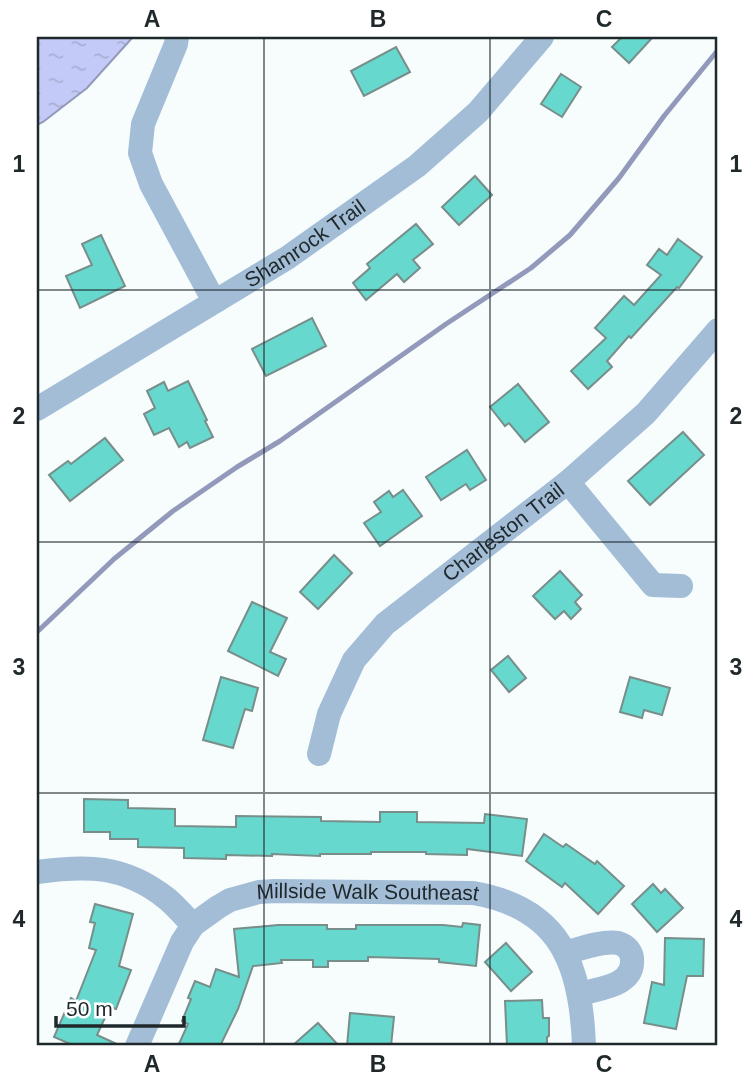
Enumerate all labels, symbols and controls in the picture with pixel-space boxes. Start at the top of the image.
text: A [144,6,160,32]
text: B [370,6,386,32]
text: C [596,6,612,32]
text: 1 [13,151,26,177]
text: 1 [730,151,743,177]
street label: Shamrock Trail [240,194,369,292]
text: 2 [13,403,25,429]
text: 2 [730,403,742,429]
street label: Charleston Trail [438,478,568,586]
text: 3 [13,654,25,680]
text: 3 [730,654,742,680]
street label: Millside Walk Southeast [256,879,481,905]
text: 4 [13,906,26,932]
text: 4 [730,906,743,932]
scale bar [56,985,184,1029]
text: 50 m [66,997,113,1020]
text: A [144,1051,160,1077]
text: B [370,1051,386,1077]
text: C [596,1051,612,1077]

